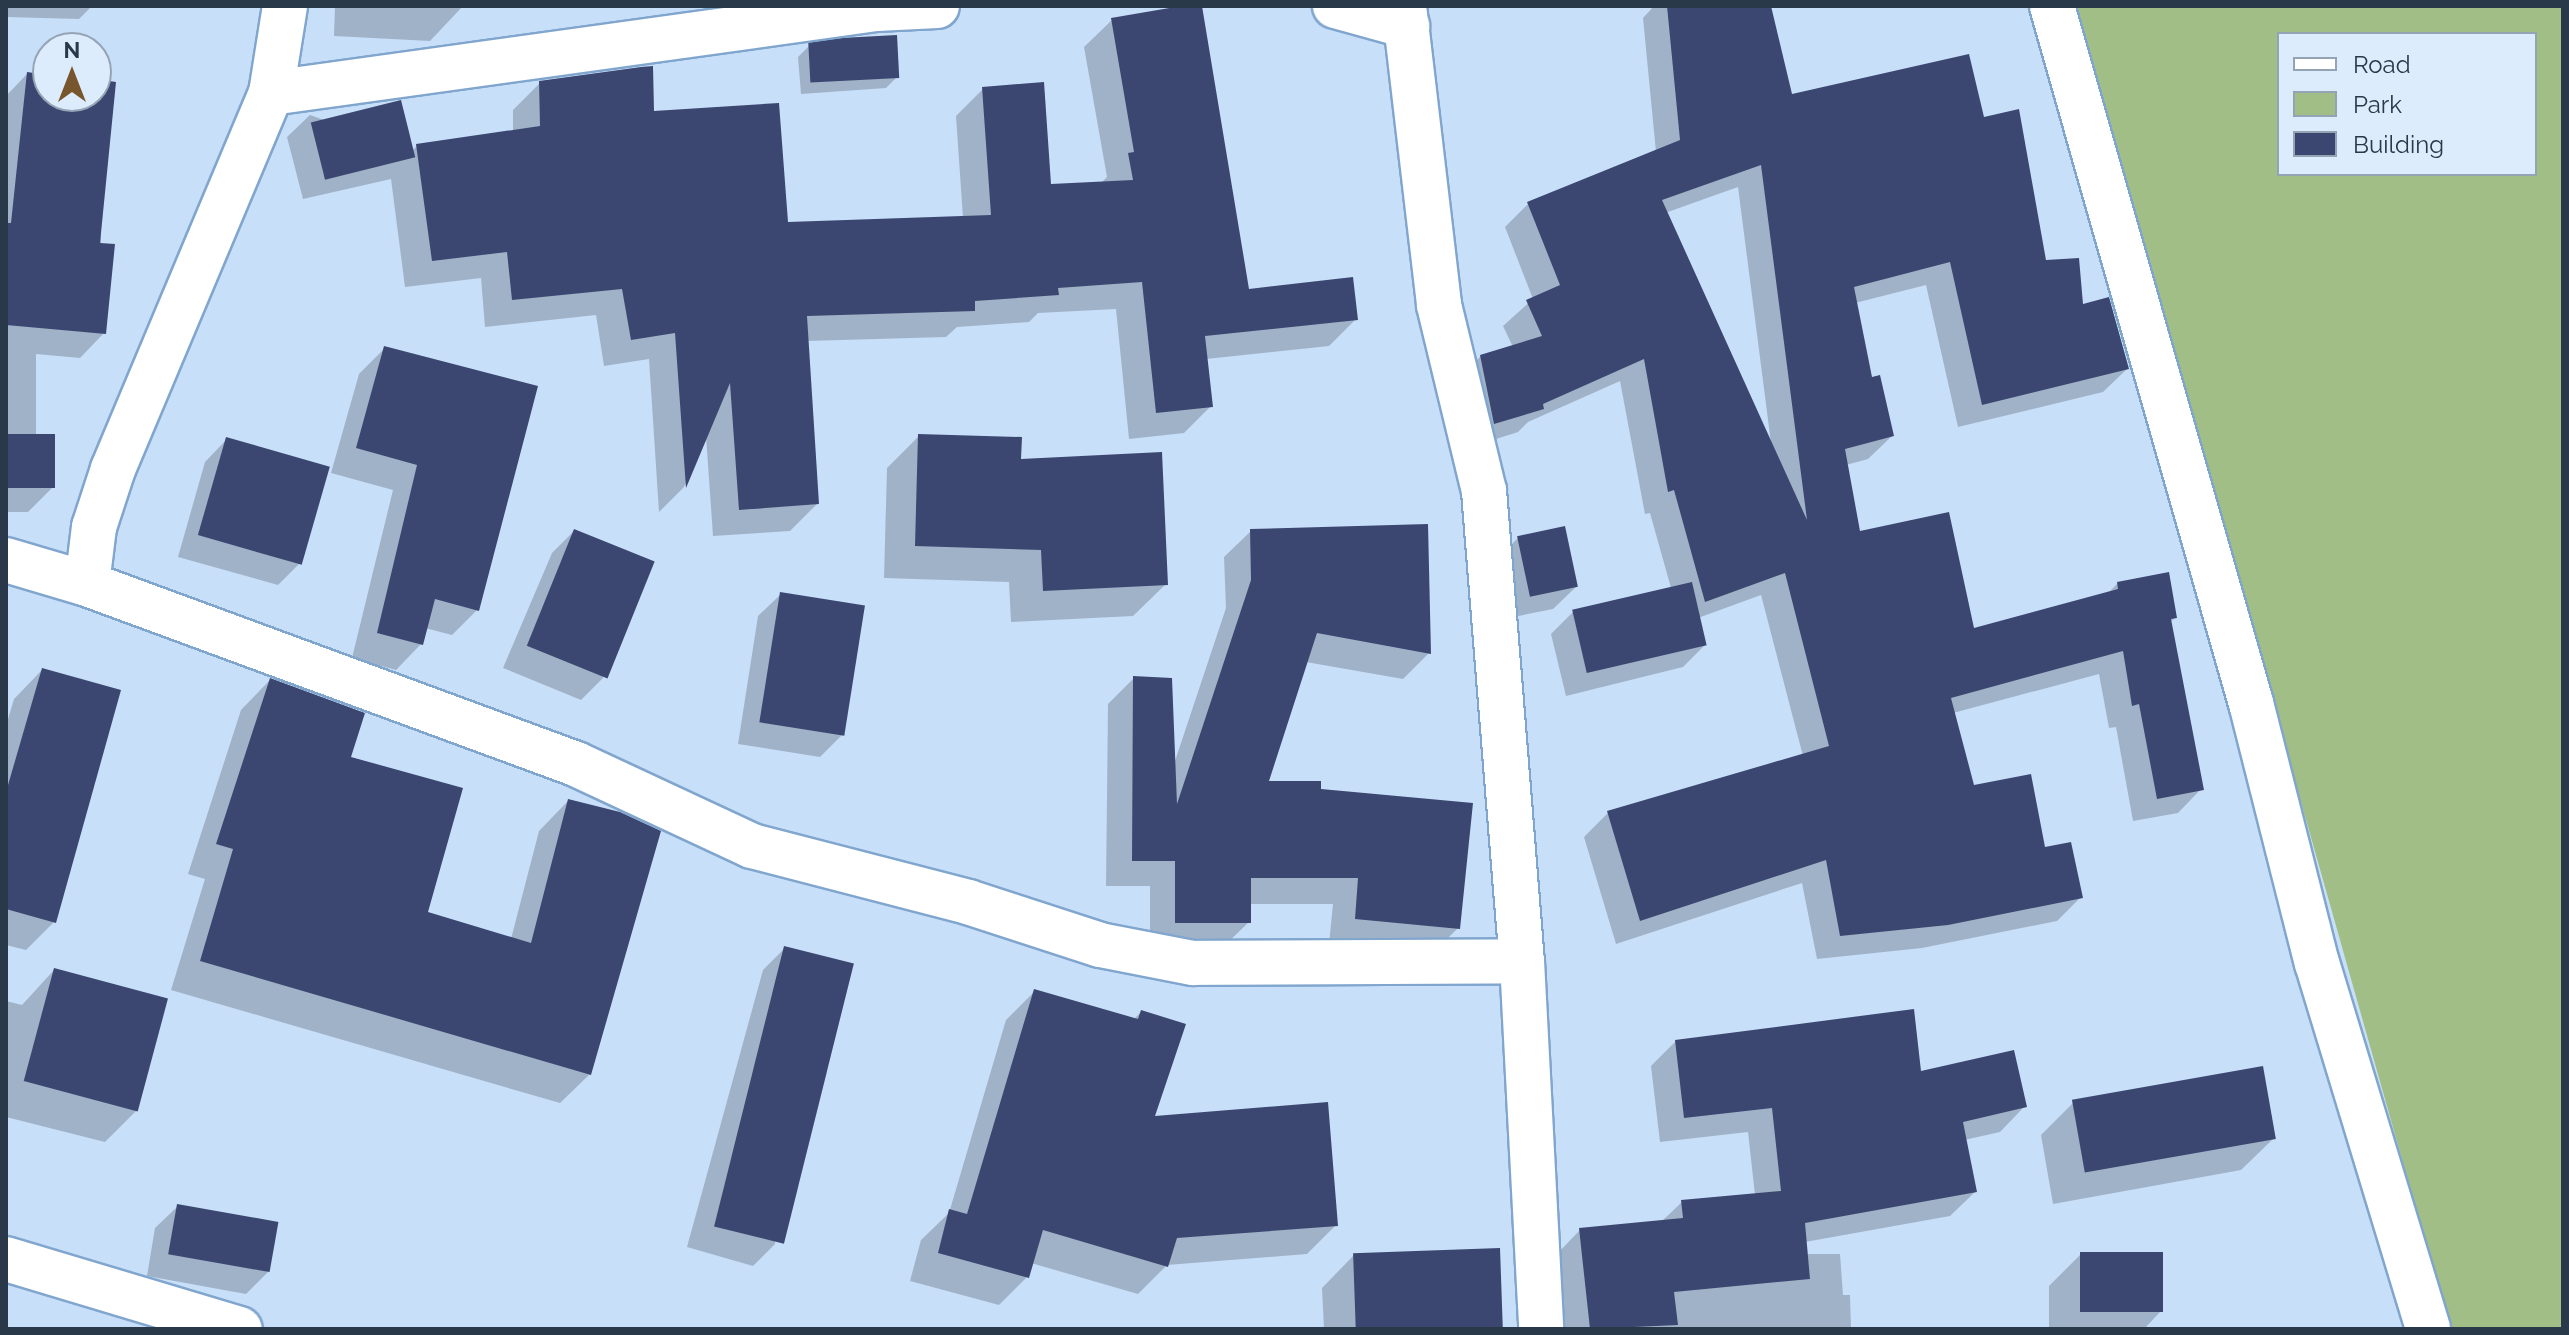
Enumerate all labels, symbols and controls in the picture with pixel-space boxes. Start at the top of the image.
north arrow [32,32,112,112]
legend [2277,32,2537,176]
text: N [64,37,80,63]
text: Road [2353,50,2411,79]
text: Park [2353,90,2402,119]
text: Building [2353,130,2444,159]

